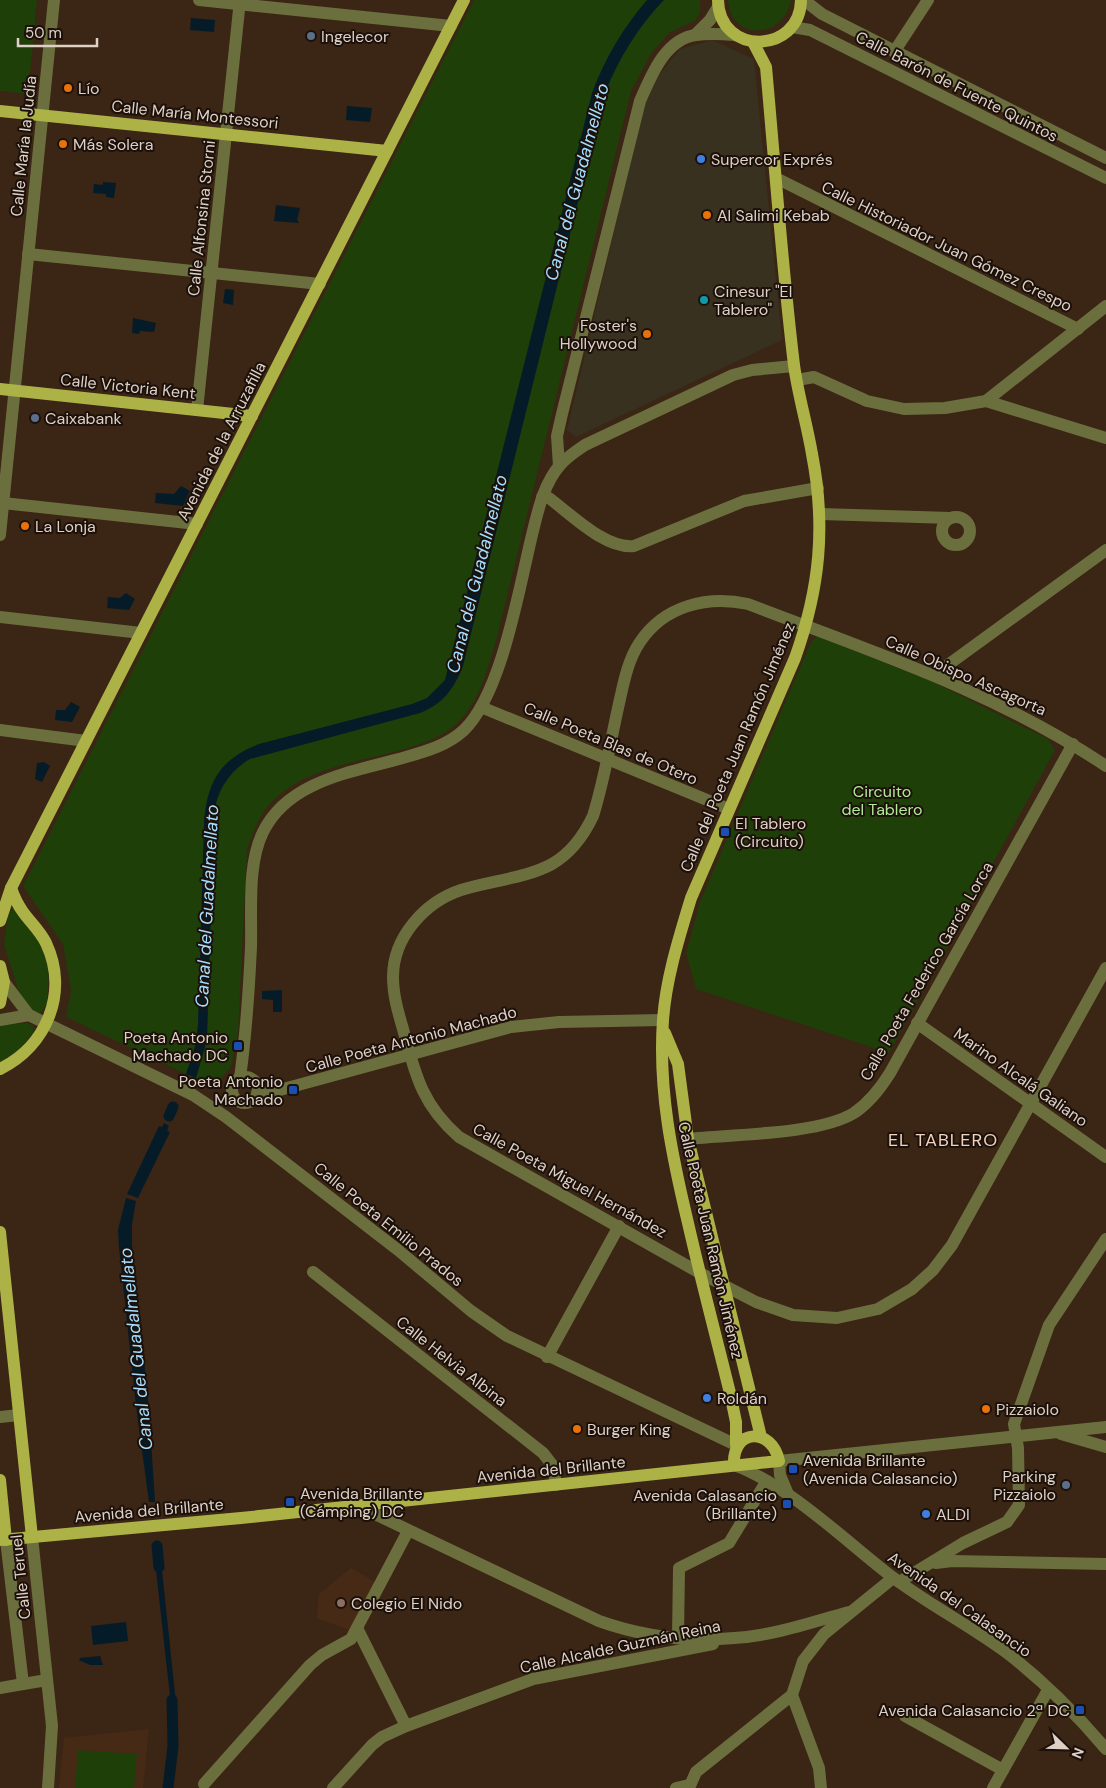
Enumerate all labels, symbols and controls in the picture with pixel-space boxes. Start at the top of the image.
scale bar [18,15,96,47]
text: 50 m [25,23,62,43]
place label: Ingelecor [321,26,389,47]
street label: Calle Barón de Fuente Quintos [852,26,1062,147]
marker: Ingelecor [305,30,317,42]
street label: Calle María la Judía [6,75,41,217]
place label: Lío [78,78,100,99]
water label: Canal del Guadalmellato [539,81,615,283]
marker: Lío [62,82,74,94]
street label: Calle María Montessori [110,95,280,134]
place label: Más Solera [73,134,154,155]
marker: Más Solera [57,138,69,150]
street label: Calle Alfonsina Storni [183,139,220,297]
place label: Supercor Exprés [711,149,833,170]
marker: Supercor Exprés [695,153,707,165]
street label: Calle Historiador Juan Gómez Crespo [818,176,1076,316]
place label: Al Salimi Kebab [717,205,830,226]
marker: Al Salimi Kebab [701,209,713,221]
place label: Cinesur "El Tablero" [714,281,792,320]
marker: Cinesur "El Tablero" [698,294,710,306]
place label: Foster's Hollywood [560,315,637,354]
marker: Foster's Hollywood [641,328,653,340]
street label: Avenida de la Arruzafilla [172,358,271,524]
street label: Calle Victoria Kent [59,369,197,404]
place label: Caixabank [45,408,122,429]
marker: Caixabank [29,412,41,424]
water label: Canal del Guadalmellato [441,472,513,676]
place label: La Lonja [35,516,96,537]
marker: La Lonja [19,520,31,532]
street label: Calle del Poeta Juan Ramón Jiménez [675,619,800,875]
street label: Calle Obispo Ascagorta [882,630,1050,720]
street label: Calle Poeta Blas de Otero [521,697,701,790]
park label: Circuito del Tablero [841,781,923,820]
water label: Canal del Guadalmellato [190,804,224,1008]
place label: El Tablero (Circuito) [735,813,806,852]
marker: El Tablero (Circuito) [719,826,731,838]
street label: Calle Poeta Federico García Lorca [855,858,998,1084]
street label: Calle Poeta Antonio Machado [303,1001,519,1078]
street label: Marino Alcalá Galiano [950,1023,1092,1132]
place label: Poeta Antonio Machado DC [124,1027,228,1066]
marker: Poeta Antonio Machado DC [232,1040,244,1052]
place label: Poeta Antonio Machado [179,1071,283,1110]
marker: Poeta Antonio Machado [287,1084,299,1096]
street label: Calle Poeta Miguel Hernández [469,1118,671,1243]
street label: Calle Poeta Juan Ramón Jiménez [673,1120,748,1361]
district label: EL TABLERO [888,1128,998,1152]
street label: Calle Poeta Emilio Prados [310,1157,468,1291]
water label: Canal del Guadalmellato [113,1247,159,1451]
street label: Calle Helvia Albina [392,1311,512,1411]
place label: Roldán [717,1388,767,1409]
marker: Roldán [701,1392,713,1404]
place label: Pizzaiolo [996,1399,1059,1420]
marker: Pizzaiolo [980,1403,992,1415]
place label: Burger King [587,1419,671,1440]
marker: Burger King [571,1423,583,1435]
place label: Avenida Brillante (Avenida Calasancio) [803,1450,958,1489]
street label: Avenida del Brillante [476,1451,626,1488]
marker: Avenida Brillante (Avenida Calasancio) [787,1463,799,1475]
place label: Parking Pizzaiolo [993,1466,1056,1505]
marker: Parking Pizzaiolo [1060,1479,1072,1491]
place label: Avenida Brillante (Cámping) DC [300,1483,423,1522]
place label: Avenida Calasancio (Brillante) [633,1485,777,1524]
street label: Avenida del Brillante [74,1494,224,1527]
marker: Avenida Brillante (Cámping) DC [284,1496,296,1508]
marker: Avenida Calasancio (Brillante) [781,1498,793,1510]
place label: ALDI [936,1504,970,1525]
marker: ALDI [920,1508,932,1520]
street label: Calle Teruel [6,1534,35,1620]
street label: Avenida del Calasancio [884,1547,1036,1662]
place label: Colegio El Nido [351,1593,462,1614]
marker: Colegio El Nido [335,1597,347,1609]
street label: Calle Alcalde Guzmán Reina [518,1615,722,1678]
place label: Avenida Calasancio 2ª DC [878,1700,1070,1721]
marker: Avenida Calasancio 2ª DC [1074,1704,1086,1716]
north arrow [1041,1723,1091,1773]
text: N [1068,1745,1088,1761]

